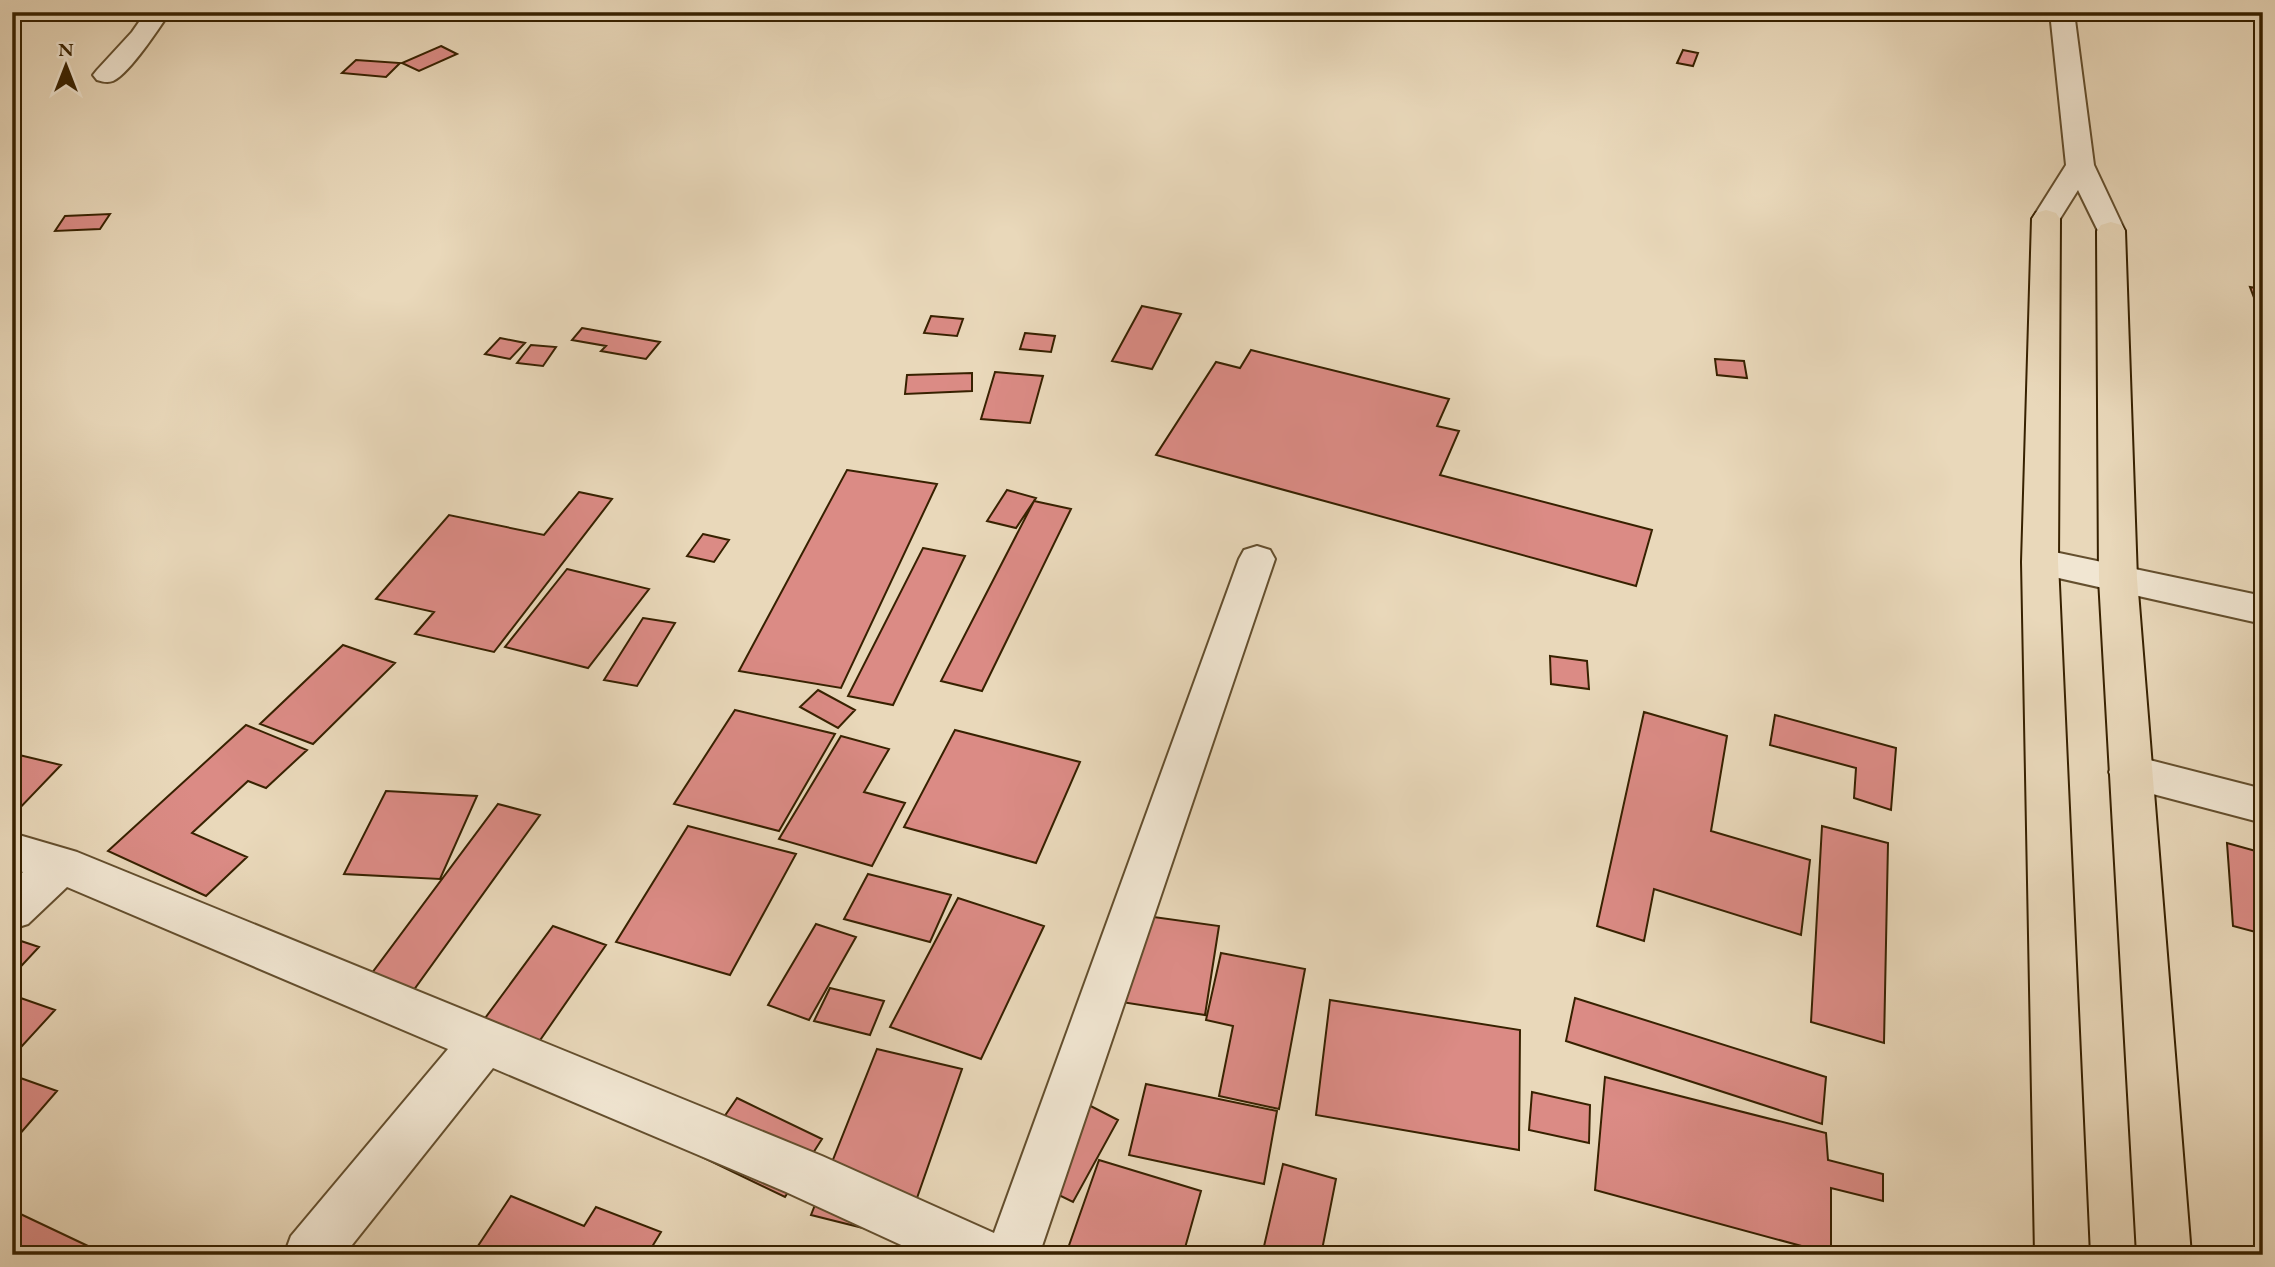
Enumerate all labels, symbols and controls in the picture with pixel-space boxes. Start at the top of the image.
north arrow [32,32,102,102]
text: N [58,37,74,62]

